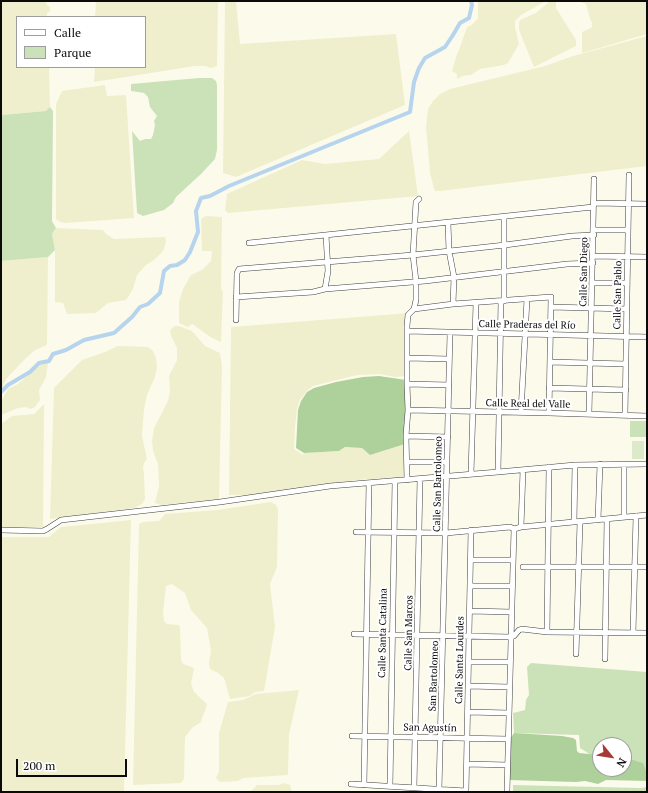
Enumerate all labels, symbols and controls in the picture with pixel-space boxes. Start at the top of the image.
legend [16,16,146,68]
text: Calle [54,25,81,40]
text: Parque [54,45,91,60]
street label: Calle San Diego [577,237,591,307]
street label: Calle San Pablo [611,261,625,329]
street label: Calle Praderas del Río [478,318,576,332]
street label: Calle Real del Valle [485,397,571,411]
street label: Calle San Bartolomeo [431,436,445,532]
street label: Calle Santa Catalina [376,588,390,678]
street label: Calle San Marcos [402,595,416,671]
street label: Calle Santa Lourdes [453,616,467,704]
street label: San Bartolomeo [427,640,441,712]
street label: San Agustín [403,722,457,734]
north arrow [592,737,632,777]
scale bar [18,751,129,777]
text: N [613,755,630,770]
text: 200 m [23,758,55,773]

